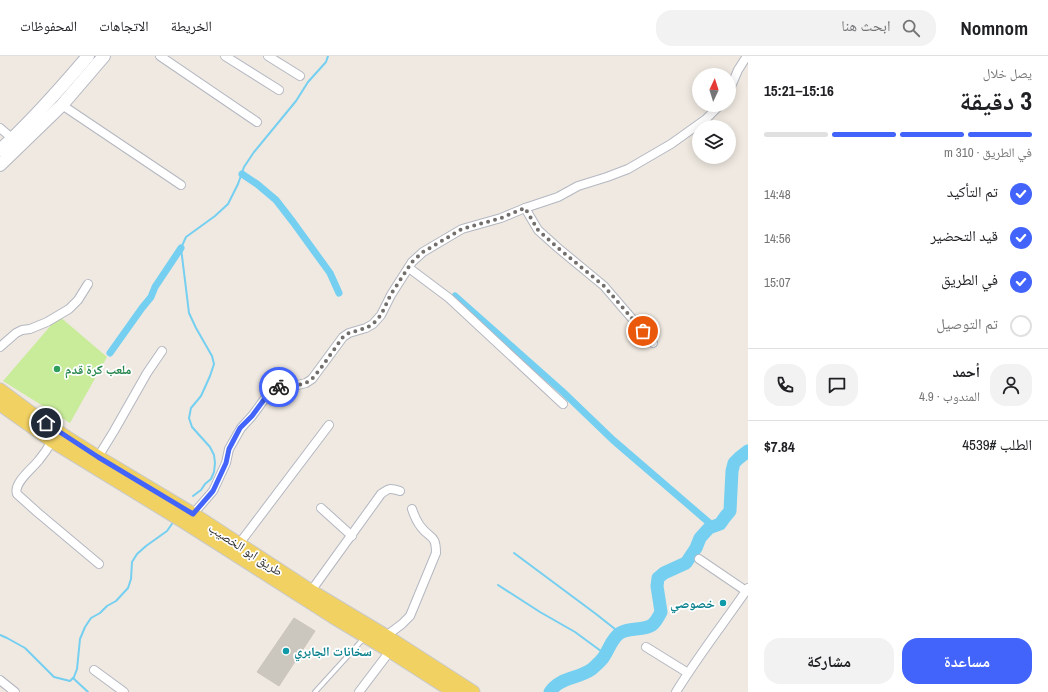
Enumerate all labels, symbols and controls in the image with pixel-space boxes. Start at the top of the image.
search box [656,10,936,46]
text: ابحث هنا [841,15,890,36]
text: Nomnom [960,15,1028,41]
text: المحفوظات [20,17,77,35]
text: الاتجاهات [99,17,149,35]
text: الخريطة [171,17,212,35]
icon: search [900,17,922,39]
text: يصل خلال [983,65,1032,82]
north arrow [692,68,736,112]
map controls [692,68,736,164]
text: 15:16–15:21 [764,80,834,101]
text: 3 دقيقة [960,83,1032,118]
button: layers [692,120,736,164]
text: في الطريق · 310 m [944,144,1032,161]
text: تم التأكيد [947,181,998,202]
icon: check [1010,183,1032,205]
text: 14:48 [764,186,791,203]
text: قيد التحضير [930,225,998,246]
icon: check [1010,227,1032,249]
text: 14:56 [764,230,791,247]
text: في الطريق [941,269,998,290]
icon: check [1010,271,1032,293]
text: 15:07 [764,274,791,291]
text: تم التوصيل [936,313,998,334]
pin [626,314,660,348]
icon: bag [632,320,654,342]
place label: ملعب كرة قدم [65,361,132,379]
text: أحمد [953,361,980,382]
marker: ملعب كرة قدم [52,364,62,374]
button: phone [764,364,806,406]
button: chat [816,364,858,406]
button: person [990,364,1032,406]
courier [259,367,299,407]
icon: bike [268,376,290,398]
text: المندوب · 4.9 [919,388,980,405]
pin [29,406,63,440]
icon: home [35,412,57,434]
text: الطلب #4539 [962,434,1032,455]
text: $7.84 [764,436,795,457]
street label: طريق ابو الخصيب [205,519,286,580]
place label: خصوصي [670,595,715,614]
marker: خصوصي [718,598,728,608]
button: مشاركة [764,638,894,684]
button: مساعدة [902,638,1032,684]
place label: سخانات الجابري [294,643,372,662]
marker: سخانات الجابري [281,646,291,656]

